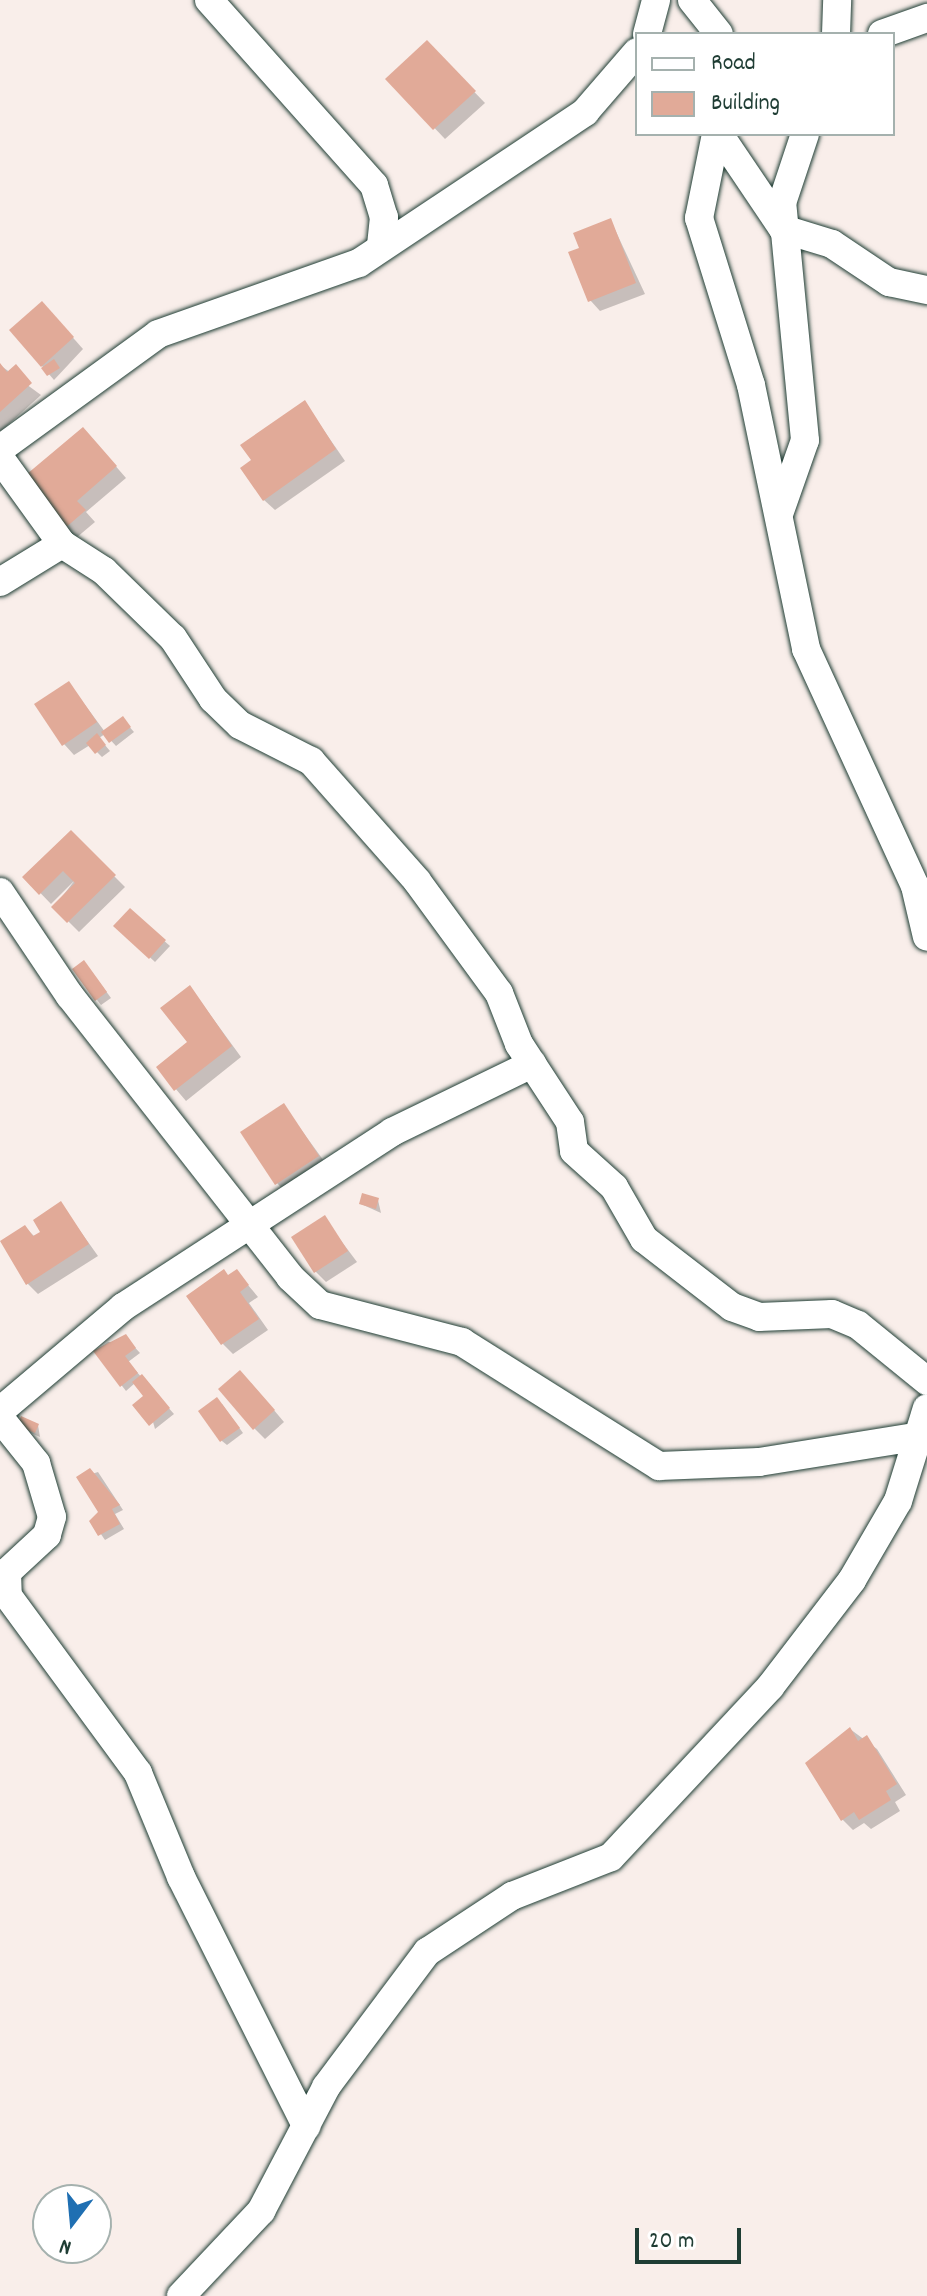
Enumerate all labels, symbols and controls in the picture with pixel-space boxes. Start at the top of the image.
legend [635,32,895,136]
text: Road [711,47,756,81]
text: Building [711,87,780,121]
north arrow [32,2184,112,2264]
scale bar [639,2212,745,2262]
text: 20 m [649,2225,695,2259]
text: N [56,2229,75,2262]

